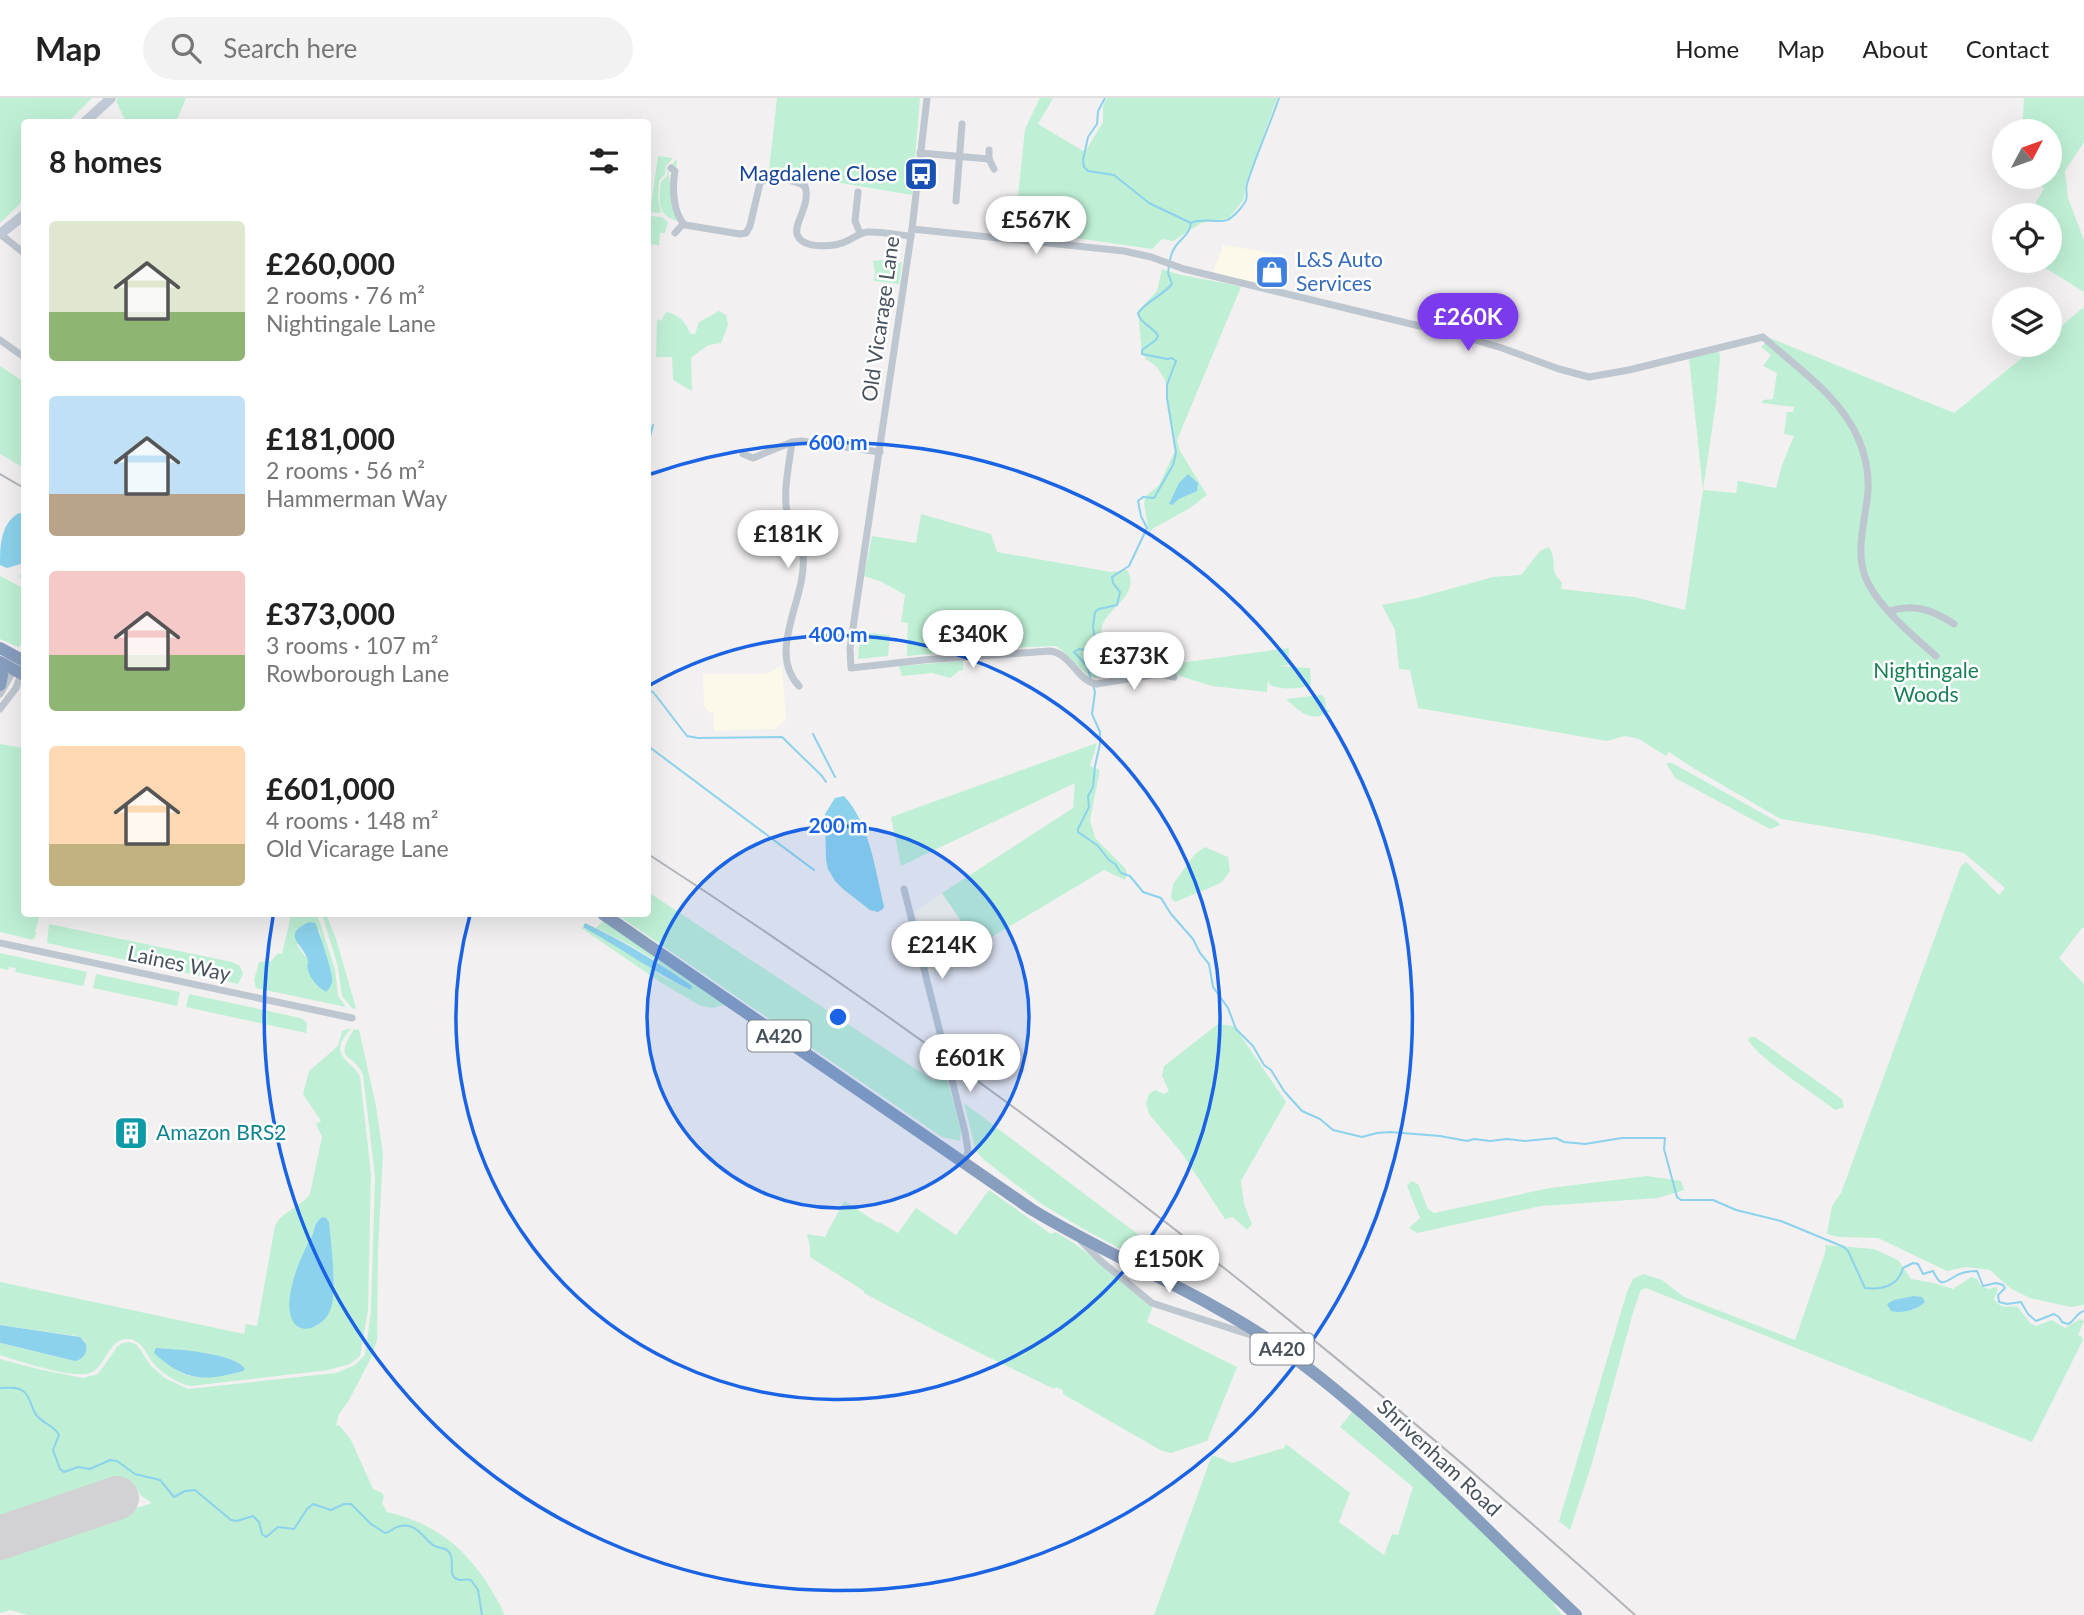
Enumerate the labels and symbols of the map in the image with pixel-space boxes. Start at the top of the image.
north arrow [1992,119,2062,189]
bus stop icon: Magdalene Close [902,155,940,193]
place label: Magdalene Close [739,160,897,185]
pin: £567K [987,197,1085,256]
street label: Old Vicarage Lane [856,234,904,403]
place label: L&S Auto Services [1296,246,1383,295]
shop icon: L&S Auto Services [1253,253,1291,291]
pin: £260K [1419,294,1517,353]
text: 600 m [808,429,868,454]
pin: £181K [739,510,837,570]
pin: £340K [924,610,1022,670]
text: 400 m [808,621,868,646]
pin: £373K [1085,632,1183,692]
park label: Nightingale Woods [1873,657,1979,706]
text: 200 m [808,812,868,837]
pin: £214K [893,922,991,981]
street label: Laines Way [125,939,233,986]
centre of rings [826,1005,850,1029]
road number: A420 [748,1020,810,1052]
pin: £601K [921,1034,1019,1094]
building icon: Amazon BRS2 [112,1114,150,1152]
place label: Amazon BRS2 [156,1119,286,1144]
pin: £150K [1120,1236,1218,1295]
road number: A420 [1250,1334,1314,1364]
street label: Shrivenham Road [1373,1393,1507,1521]

